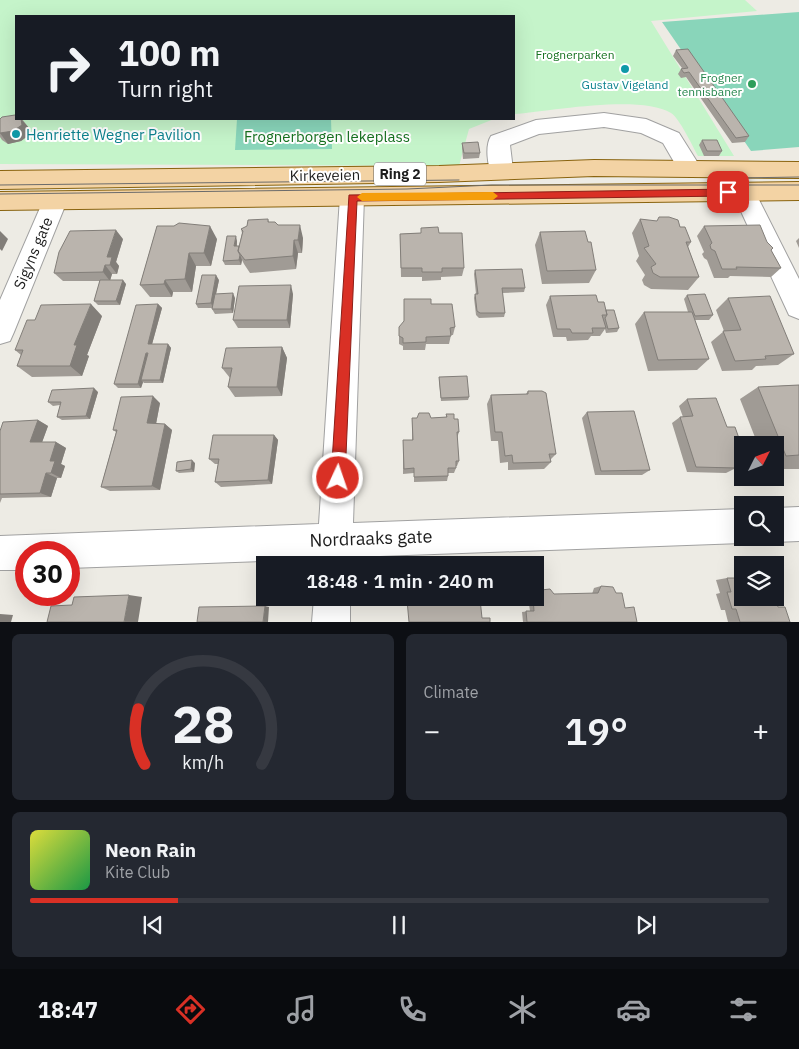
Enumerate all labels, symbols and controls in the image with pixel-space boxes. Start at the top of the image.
text: 100 m [118,30,221,76]
icon: right [35,35,100,100]
park label: Frognerparken [536,47,614,62]
marker: Gustav Vigeland [619,63,631,75]
place label: Frogner tennisbaner [678,70,743,99]
text: Turn right [118,74,213,103]
place label: Gustav Vigeland [582,77,668,92]
marker: Frogner tennisbaner [746,78,758,90]
place label: Henriette Wegner Pavilion [26,125,201,144]
park label: Frognerborgen lekeplass [244,127,410,146]
marker: Henriette Wegner Pavilion [10,128,22,140]
road number: Ring 2 [374,162,426,185]
street label: Kirkeveien [290,165,360,185]
pin [707,171,749,213]
icon: arrive [714,178,742,206]
street label: Sigyns gate [9,214,57,292]
north arrow [734,436,784,486]
map controls [734,436,784,606]
position arrow [311,451,363,503]
button: search [734,496,784,546]
street label: Nordraaks gate [309,524,433,552]
speed limit sign: 30 [15,541,80,606]
button: layers [734,556,784,606]
text: 18:48 · 1 min · 240 m [306,569,494,593]
text: Climate [424,682,479,702]
text: 28 [172,690,234,757]
text: 19° [565,706,628,755]
text: − [424,712,440,749]
text: + [752,712,769,749]
text: km/h [182,751,224,774]
text: Neon Rain [105,838,196,862]
text: Kite Club [105,862,170,882]
icon: previous [139,911,167,939]
icon: pause [385,911,413,939]
icon: next [632,911,660,939]
icon: directions [173,992,208,1027]
icon: music [284,992,319,1027]
icon: phone [395,992,430,1027]
icon: climate [505,992,540,1027]
icon: car [616,992,651,1027]
icon: filters [726,992,761,1027]
text: 18:47 [38,995,98,1024]

